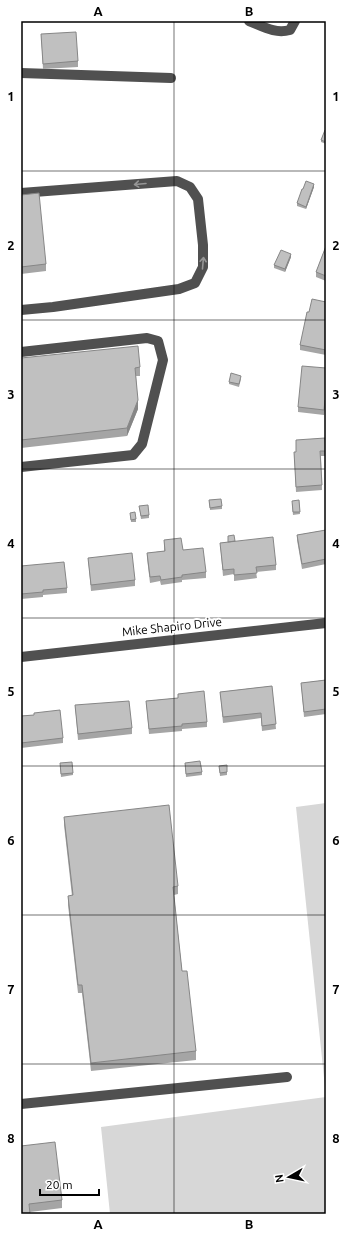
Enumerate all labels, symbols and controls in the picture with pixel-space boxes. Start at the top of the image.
text: A [93,4,103,18]
text: B [245,4,254,18]
text: 1 [7,89,15,103]
text: 1 [332,89,340,103]
one-way arrow [134,180,147,188]
text: 2 [7,238,15,252]
text: 2 [332,238,340,252]
one-way arrow [199,256,206,269]
text: 3 [7,387,15,401]
text: 3 [332,387,340,401]
text: 4 [7,536,15,550]
text: 4 [332,536,340,550]
street label: Mike Shapiro Drive [121,615,223,638]
text: 5 [7,684,15,698]
text: 5 [332,684,340,698]
text: 6 [7,833,15,847]
text: 6 [332,833,340,847]
text: 7 [7,982,15,996]
text: 7 [332,982,340,996]
text: 8 [7,1131,15,1145]
text: 8 [332,1131,340,1145]
north arrow [269,1157,309,1197]
scale bar [40,1171,99,1197]
text: N [273,1174,286,1184]
text: 20 m [46,1178,73,1191]
text: A [93,1217,103,1231]
text: B [245,1217,254,1231]

